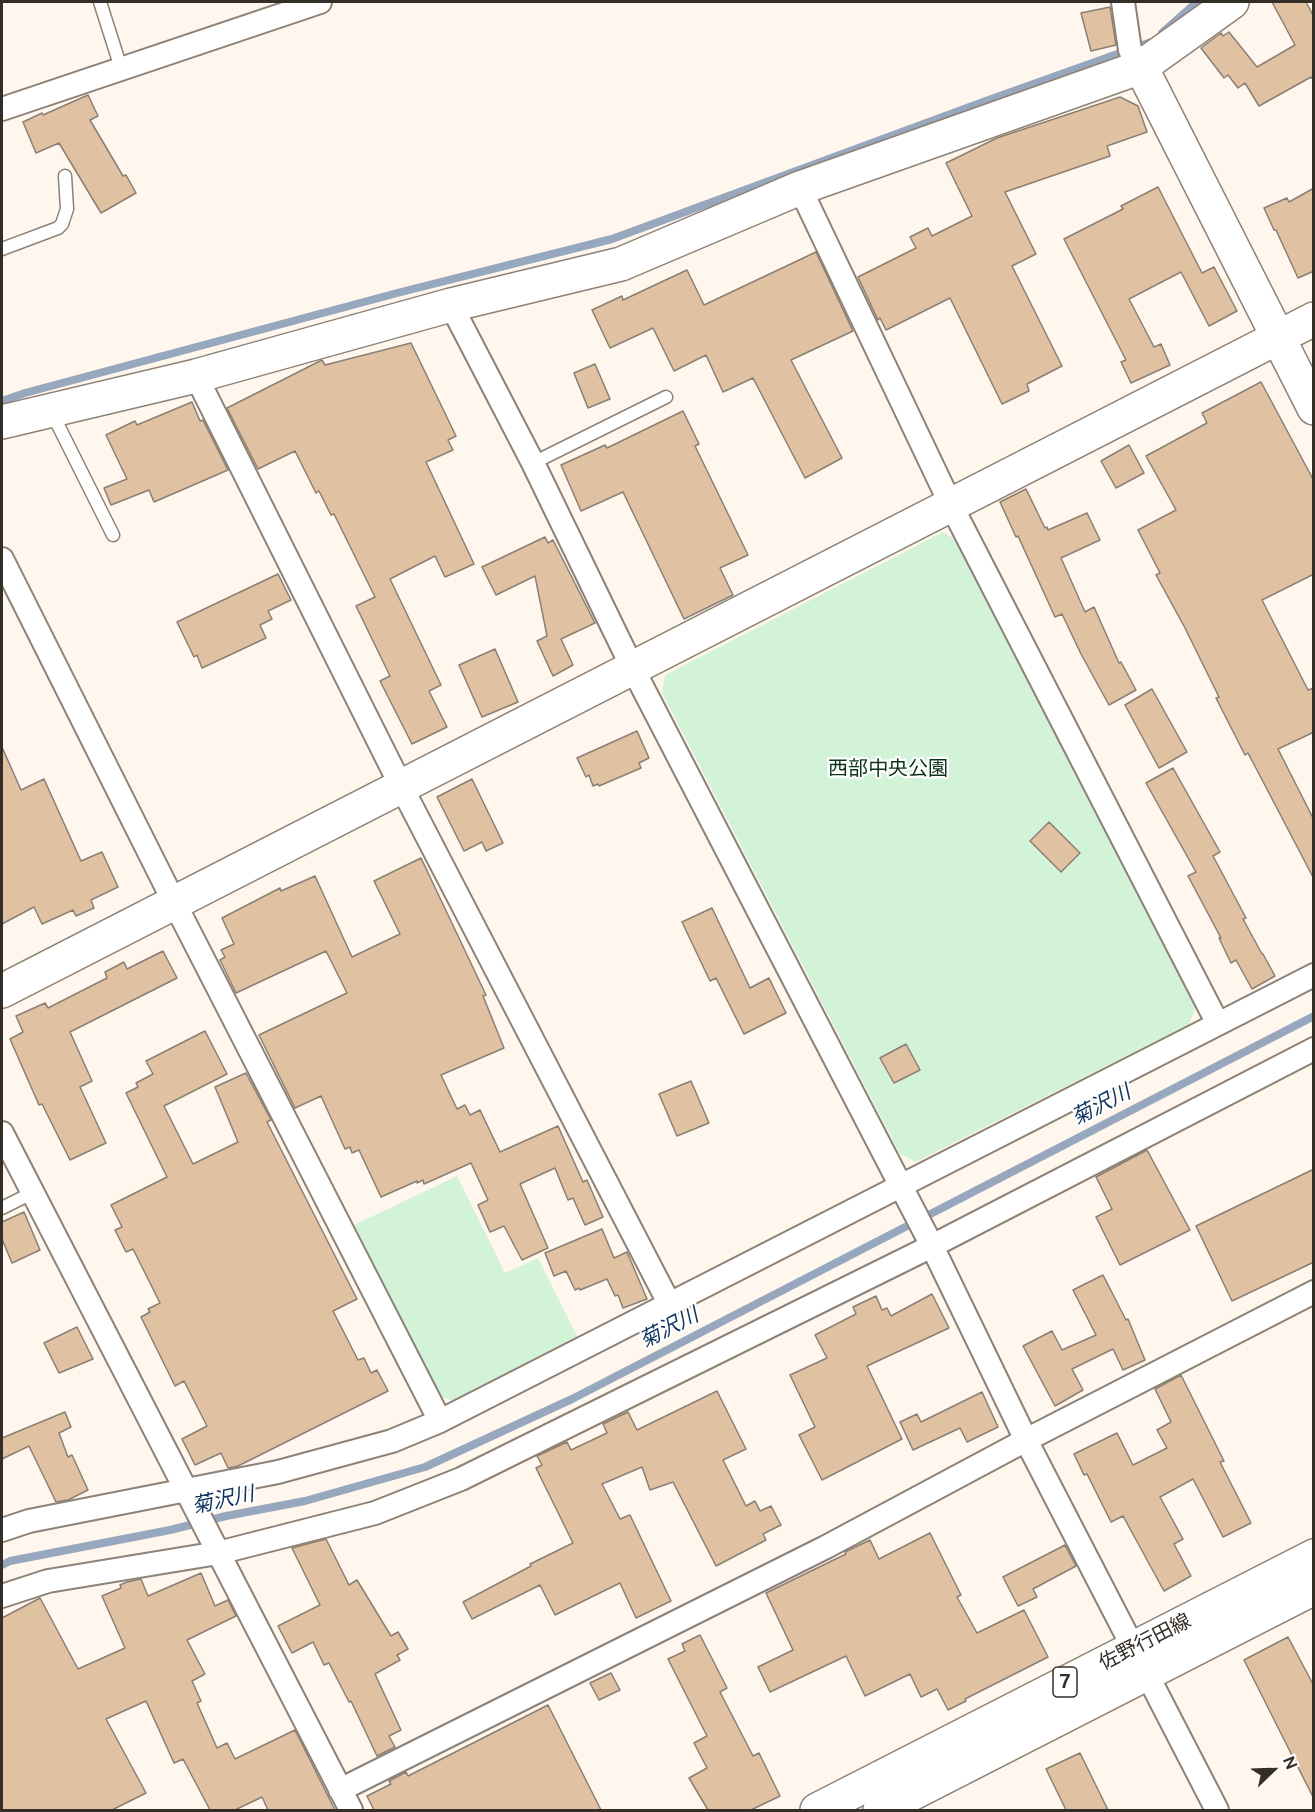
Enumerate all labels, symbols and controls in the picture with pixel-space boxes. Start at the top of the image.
park label: 西部中央公園 [828,757,948,781]
water label: 菊沢川 [1067,1079,1135,1131]
water label: 菊沢川 [635,1302,703,1354]
water label: 菊沢川 [190,1481,256,1519]
street label: 佐野行田線 [1095,1609,1195,1675]
road number: 7 [1053,1667,1077,1697]
north arrow [1243,1740,1303,1800]
text: N [1279,1753,1301,1772]

